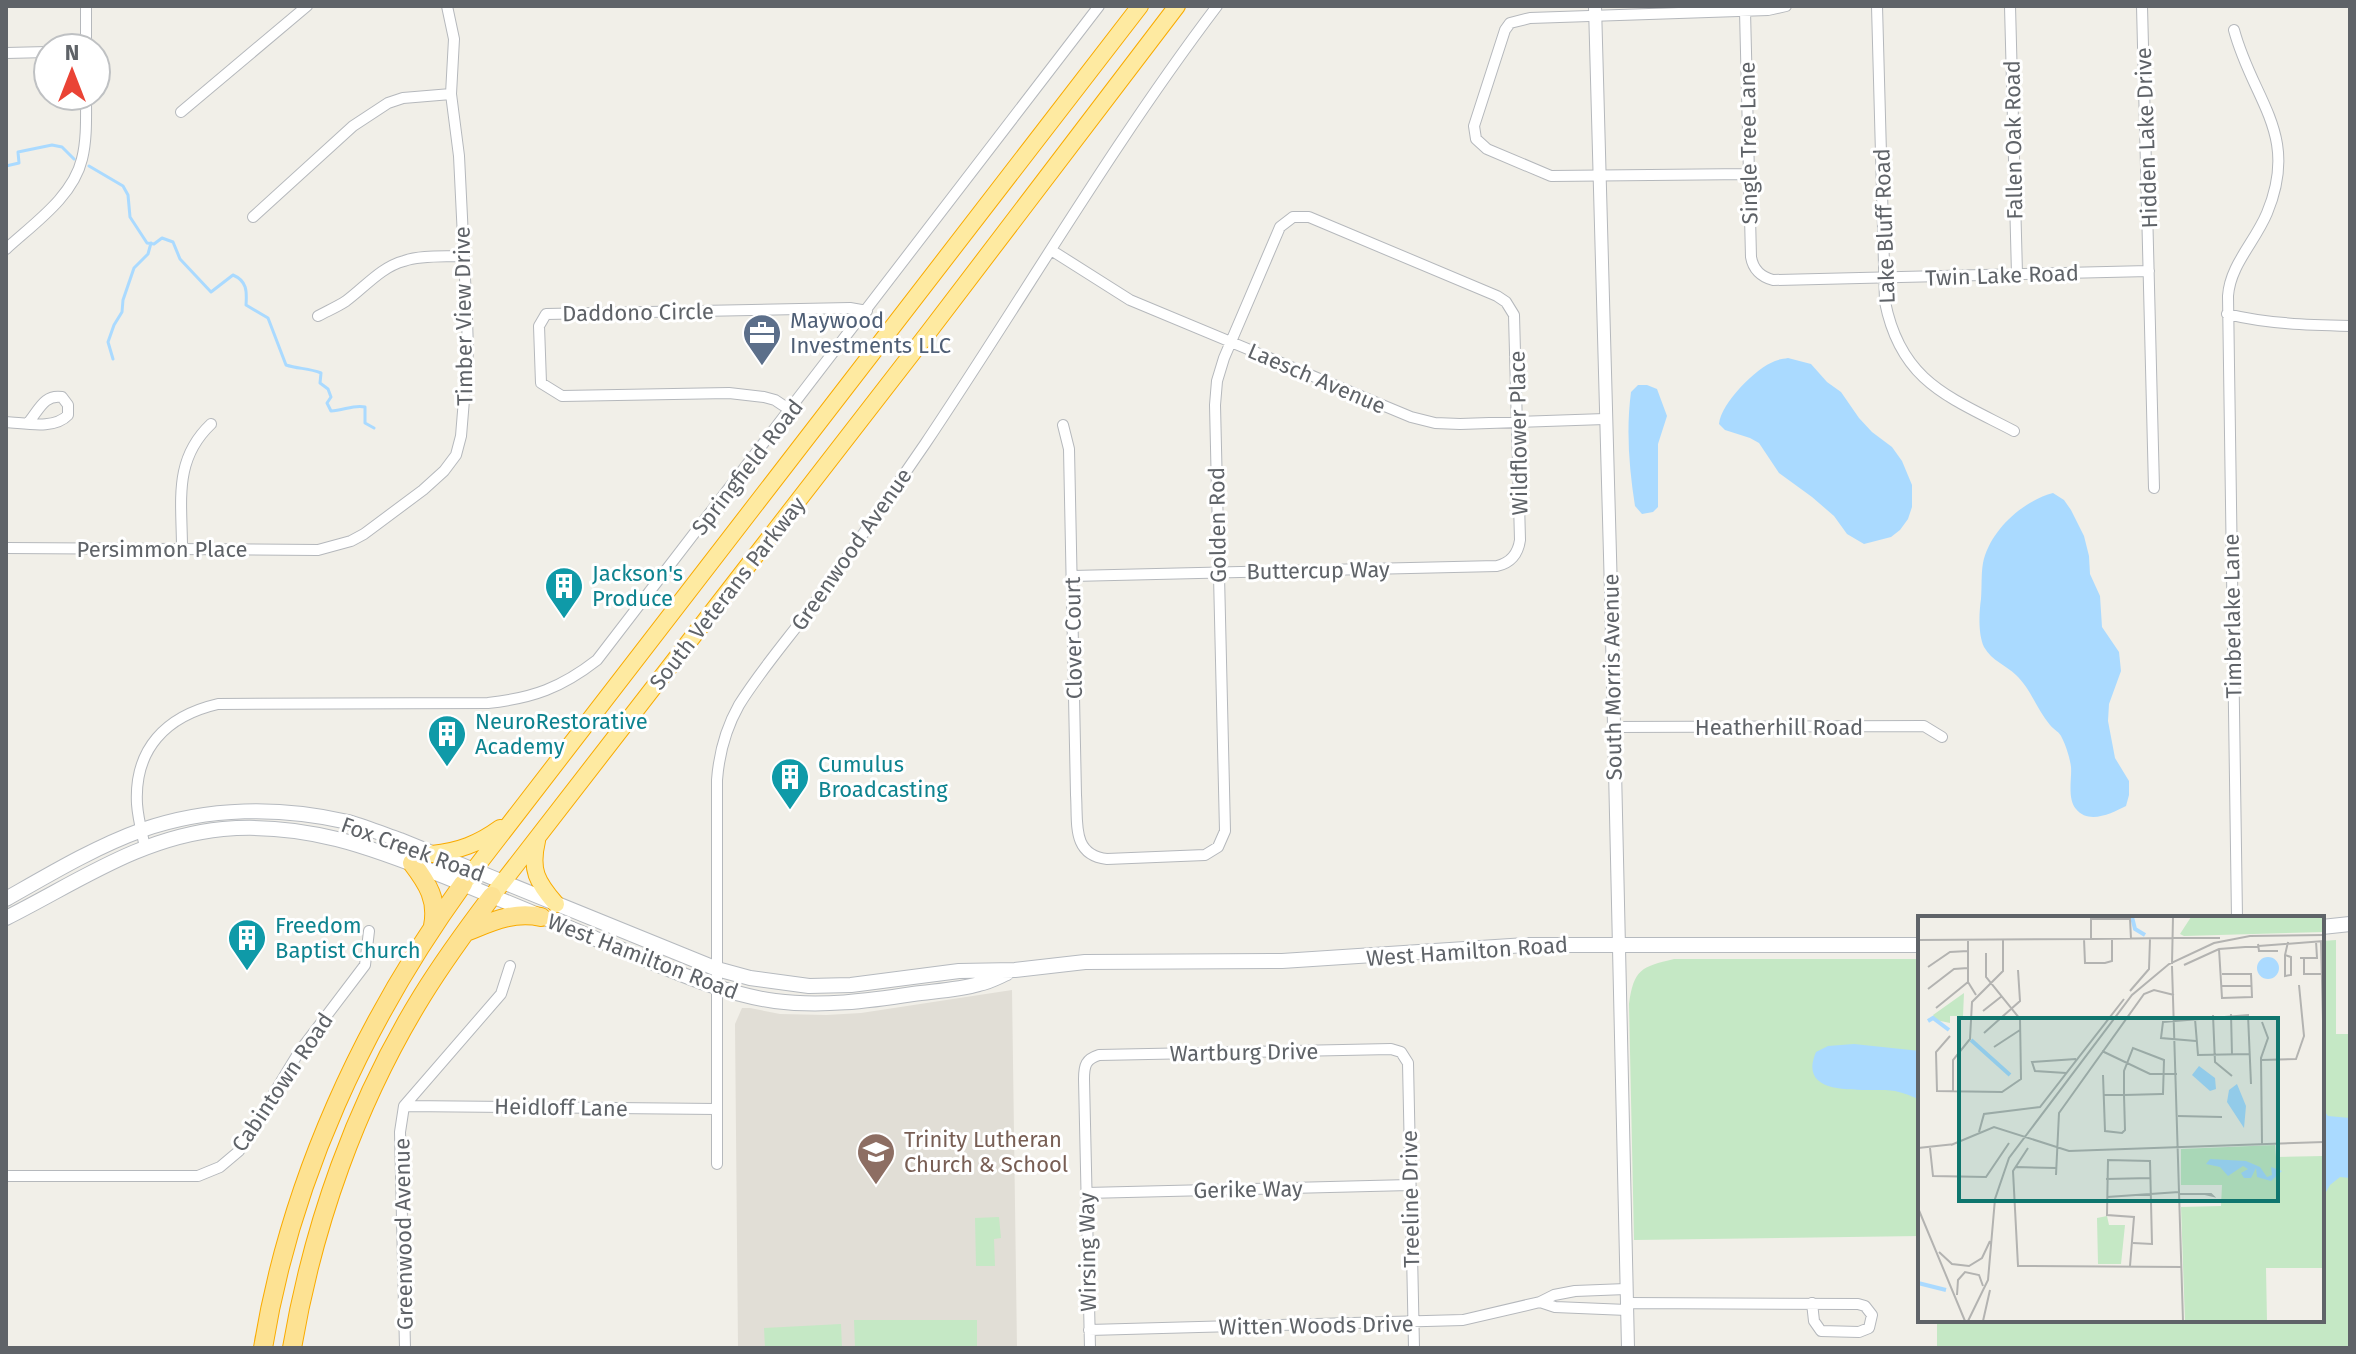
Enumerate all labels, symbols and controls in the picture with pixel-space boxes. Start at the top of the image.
north arrow [32,32,112,112]
text: N [65,39,79,66]
street label: Hidden Lake Drive [2130,47,2163,229]
street label: Fallen Oak Road [1999,60,2028,220]
street label: Single Tree Lane [1734,61,1763,225]
street label: Lake Bluff Road [1868,148,1901,304]
street label: Timber View Drive [448,226,479,406]
street label: Twin Lake Road [1925,259,2079,292]
street label: Daddono Circle [562,298,714,327]
place label: Maywood Investments LLC [790,307,951,359]
office icon: Maywood Investments LLC [741,312,783,367]
street label: Laesch Avenue [1244,337,1390,420]
street label: Wildflower Place [1504,350,1533,516]
street label: Springfield Road [686,394,809,541]
street label: Greenwood Avenue [785,463,918,636]
street label: Golden Rod [1203,467,1232,583]
street label: South Veterans Parkway [644,491,811,695]
street label: Timberlake Lane [2218,533,2247,699]
street label: Persimmon Place [77,536,247,563]
street label: Buttercup Way [1246,556,1390,585]
place label: Jackson's Produce [592,560,683,612]
building icon: Jackson's Produce [543,565,585,620]
street label: South Morris Avenue [1597,573,1628,781]
street label: Clover Court [1059,577,1088,699]
place label: NeuroRestorative Academy [475,708,648,760]
building icon: NeuroRestorative Academy [426,713,468,768]
street label: Heatherhill Road [1695,714,1863,741]
place label: Cumulus Broadcasting [818,751,948,803]
building icon: Cumulus Broadcasting [769,756,811,811]
street label: Fox Creek Road [337,811,488,888]
street label: West Hamilton Road [544,908,742,1005]
place label: Freedom Baptist Church [275,912,421,964]
inset map [1918,916,2324,1322]
building icon: Freedom Baptist Church [226,917,268,972]
street label: West Hamilton Road [1365,931,1569,972]
street label: Cabintown Road [226,1008,339,1157]
street label: Wartburg Drive [1169,1038,1319,1067]
street label: Heidloff Lane [494,1093,628,1122]
place label: Trinity Lutheran Church & School [904,1126,1068,1178]
street label: Treeline Drive [1396,1130,1425,1268]
school or university icon: Trinity Lutheran Church & School [855,1131,897,1186]
street label: Greenwood Avenue [388,1138,419,1330]
street label: Gerike Way [1193,1175,1303,1204]
street label: Wirsing Way [1073,1192,1102,1312]
street label: Witten Woods Drive [1218,1310,1414,1341]

